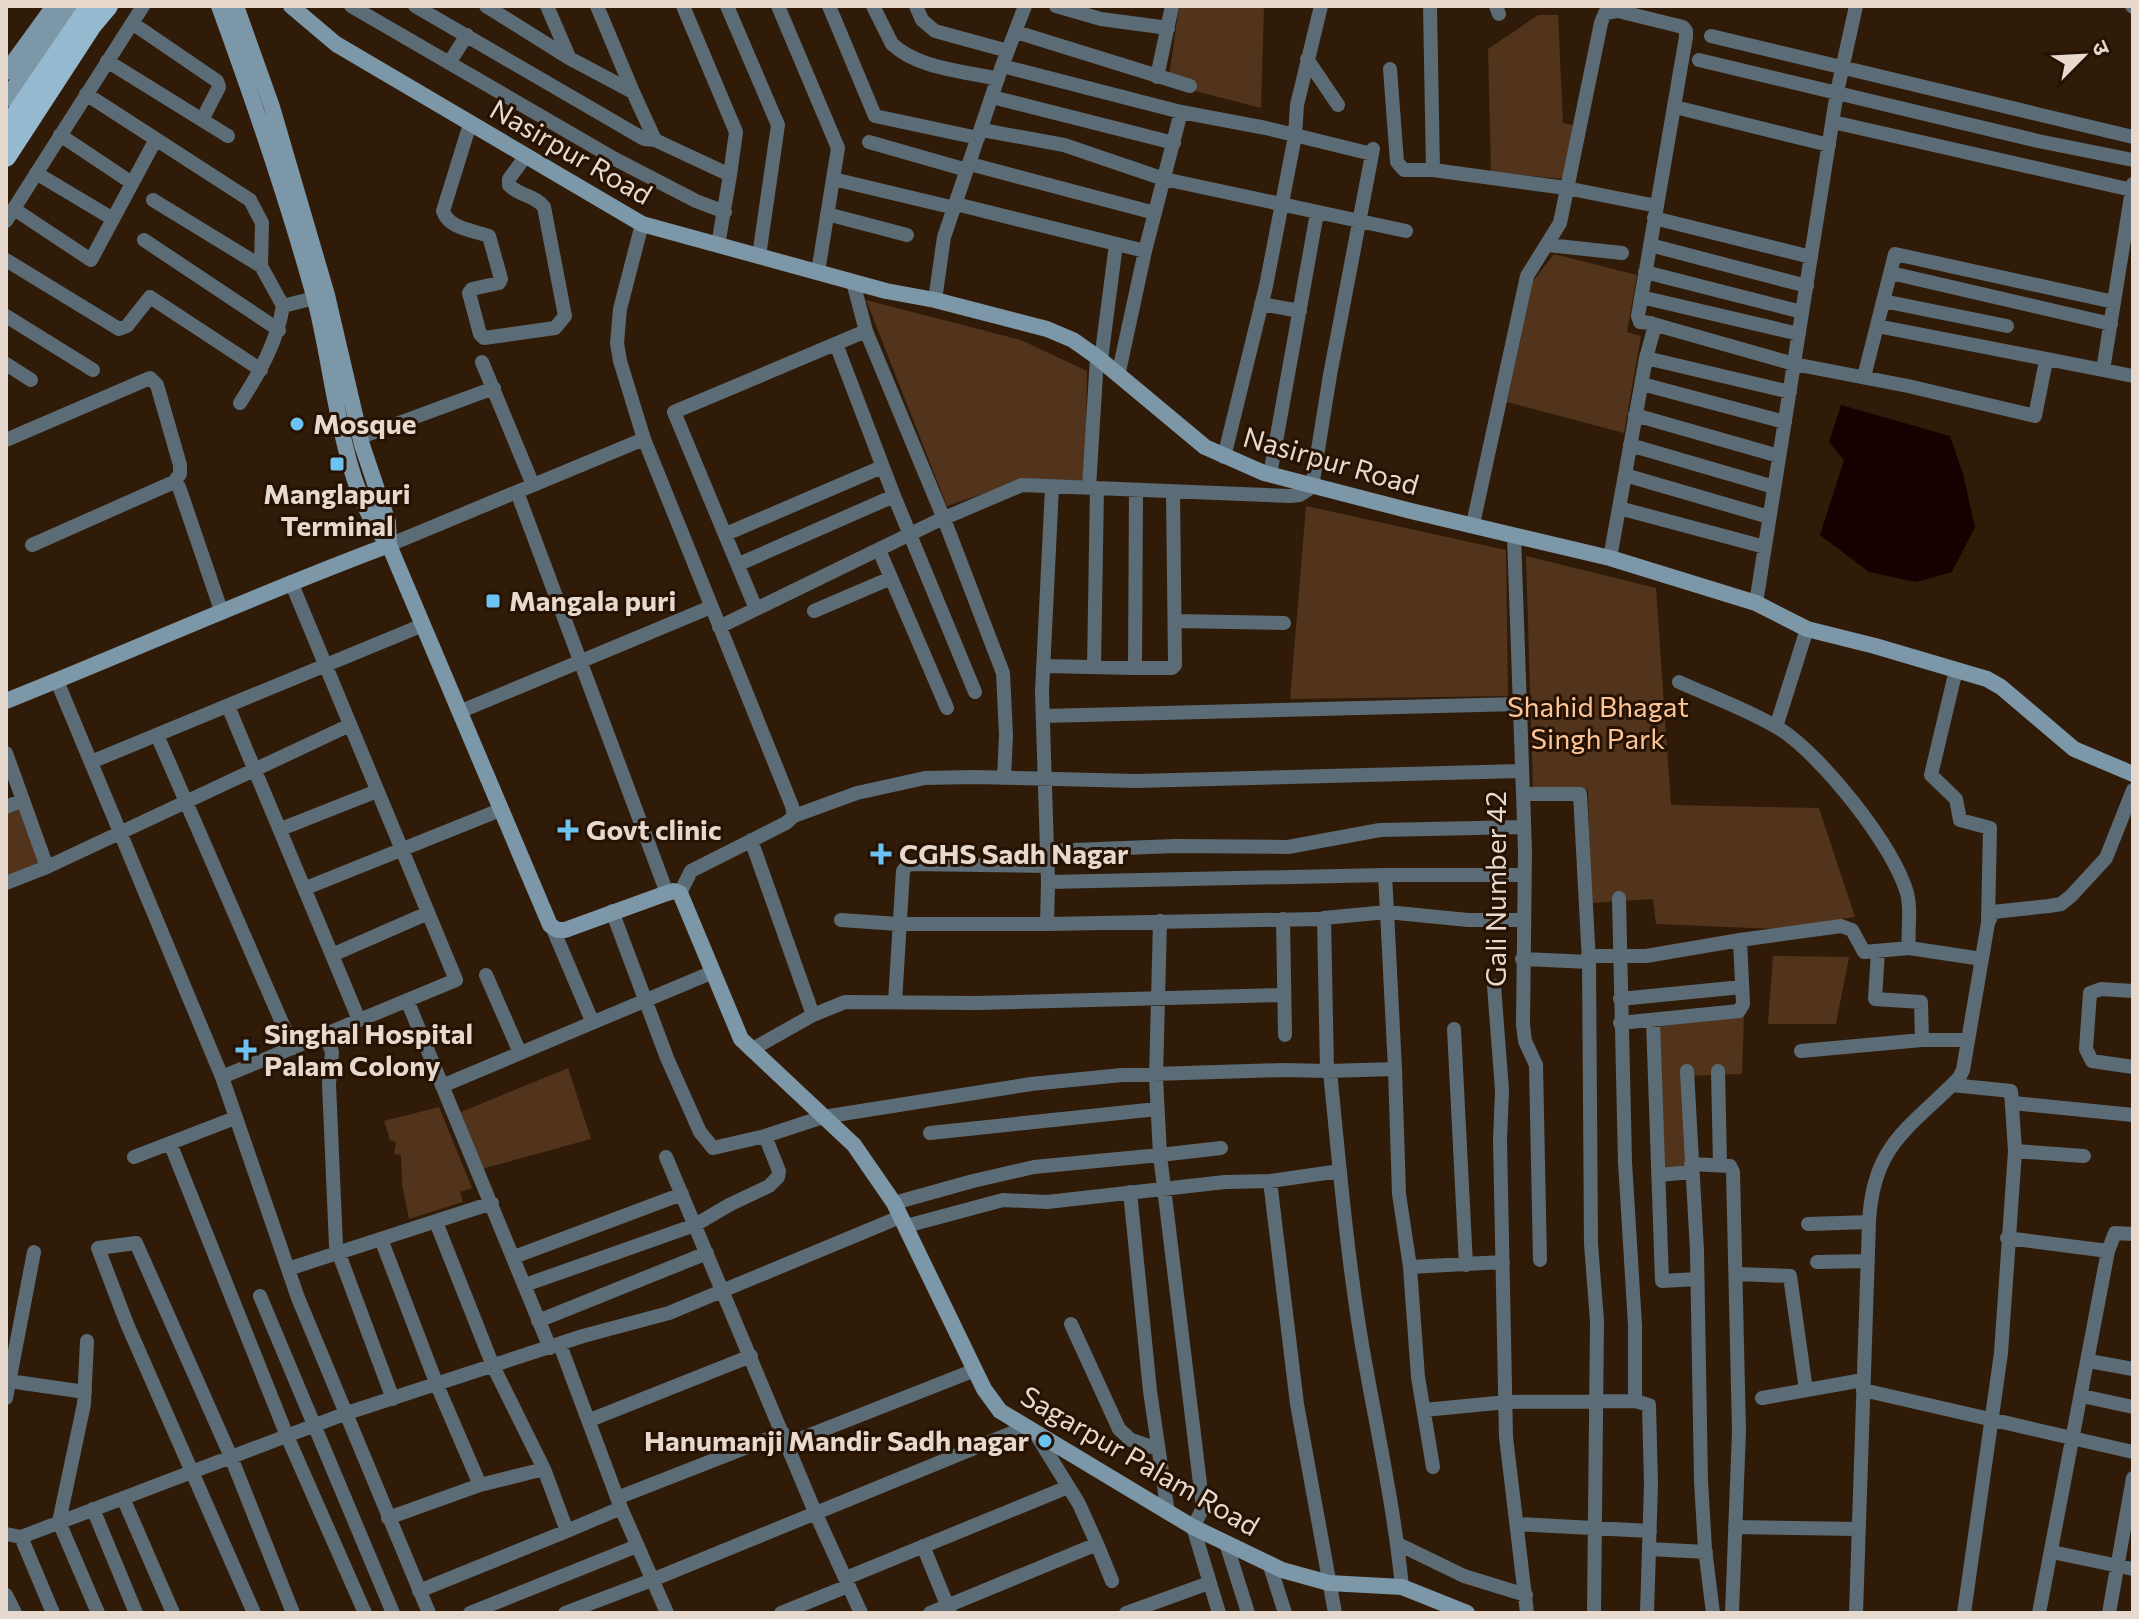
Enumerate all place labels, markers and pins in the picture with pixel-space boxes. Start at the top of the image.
place label: Mosque [313,406,417,440]
marker: Mosque [288,415,306,433]
marker: Manglapuri Terminal [328,455,346,473]
place label: Manglapuri Terminal [263,476,411,542]
place label: Mangala puri [509,583,676,617]
marker: Mangala puri [484,592,502,610]
place label: Govt clinic [586,812,722,846]
marker: Govt clinic [557,819,579,841]
place label: CGHS Sadh Nagar [899,836,1129,870]
marker: CGHS Sadh Nagar [870,843,892,865]
place label: Singhal Hospital Palam Colony [264,1016,473,1082]
marker: Singhal Hospital Palam Colony [235,1039,257,1061]
place label: Hanumanji Mandir Sadh nagar [644,1423,1029,1457]
marker: Hanumanji Mandir Sadh nagar [1036,1432,1054,1450]

